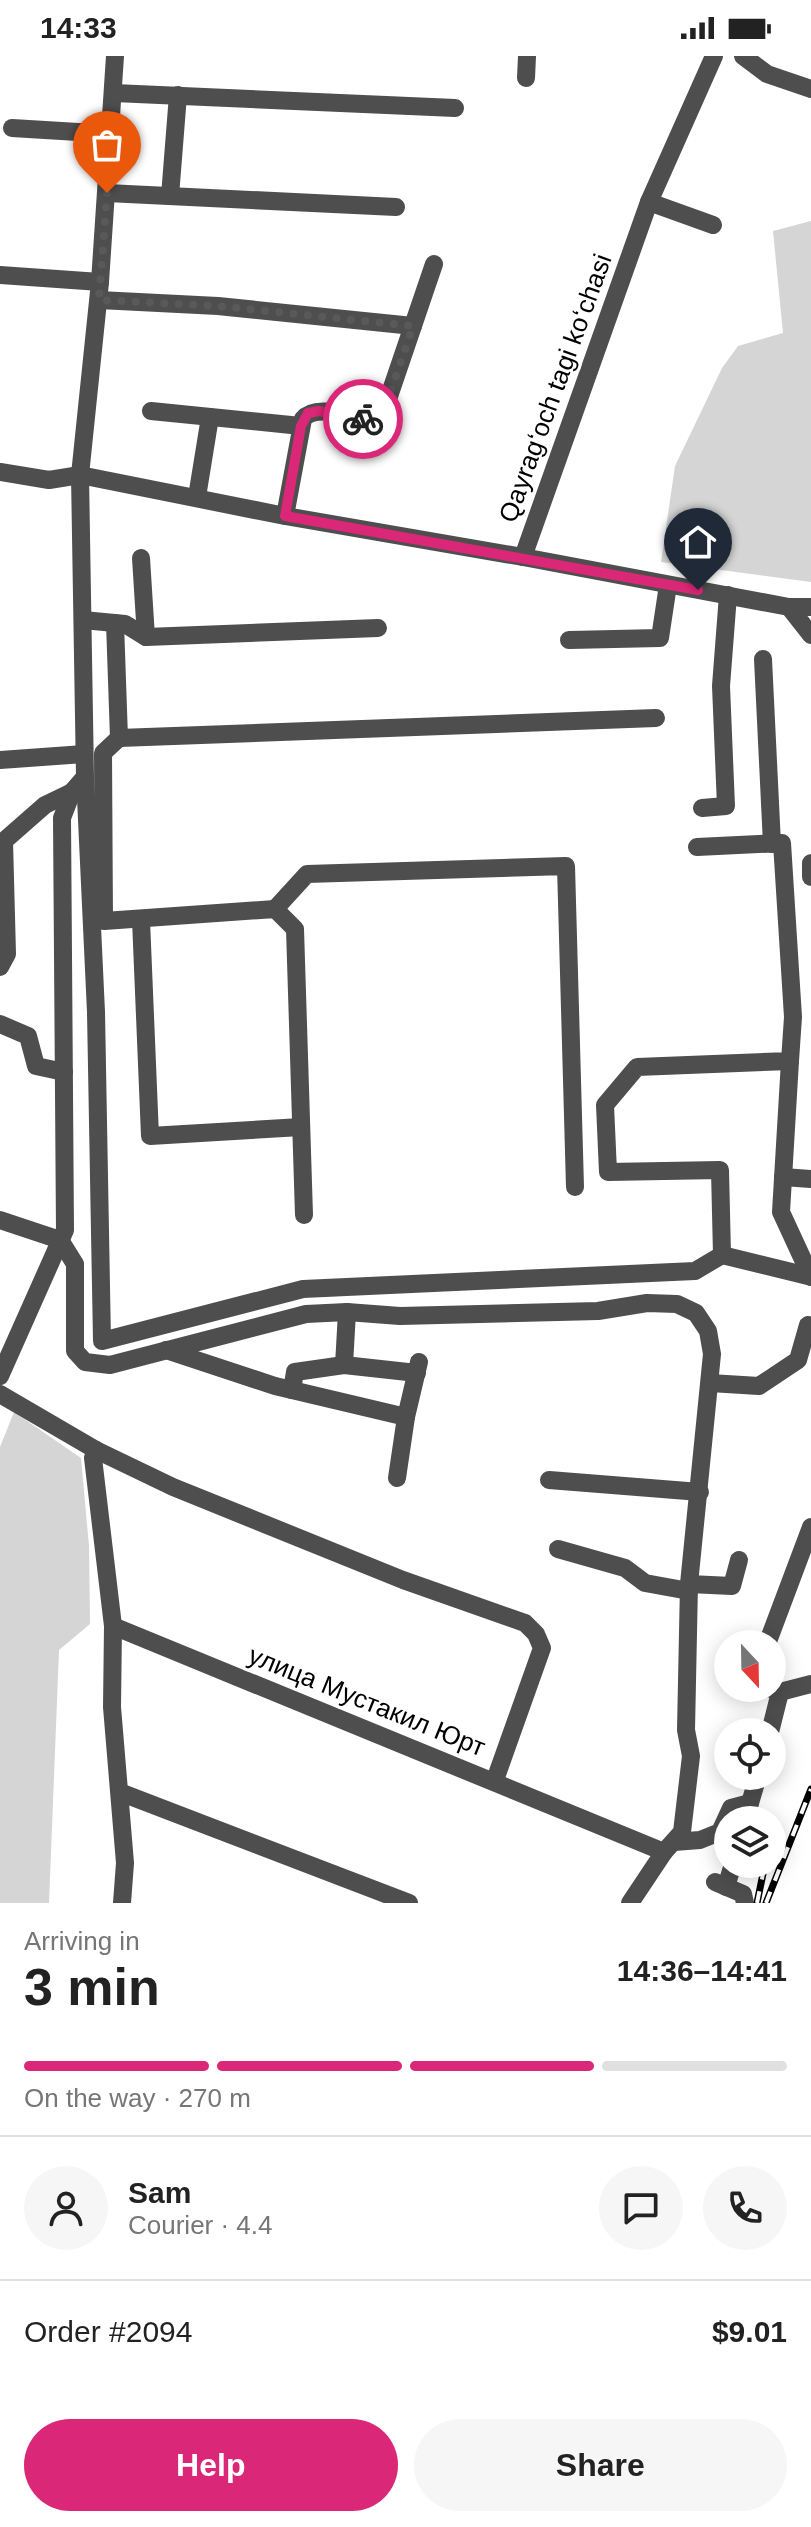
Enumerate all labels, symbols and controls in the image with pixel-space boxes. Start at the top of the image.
text: 14:33 [40,11,117,44]
pin [73,111,141,193]
icon: bag [85,123,129,167]
street label: Qayragʻoch tagi koʻchasi [492,250,618,526]
courier [323,379,403,459]
icon: bike [341,397,385,441]
pin [664,508,732,590]
icon: home [676,520,720,564]
north arrow [714,1630,786,1702]
map controls [714,1630,786,1878]
street label: улица Мустакил Юрт [244,1640,490,1762]
button: locate [714,1718,786,1790]
button: layers [714,1806,786,1878]
text: Arriving in [24,1926,140,1956]
text: 14:36–14:41 [617,1954,787,1987]
text: 3 min [24,1958,160,2016]
text: On the way · 270 m [24,2083,251,2113]
button: person [24,2166,108,2250]
button: chat [599,2166,683,2250]
button: phone [703,2166,787,2250]
text: Sam [128,2176,191,2209]
text: Courier · 4.4 [128,2210,273,2240]
text: Order #2094 [24,2315,192,2348]
text: $9.01 [712,2315,787,2348]
button: Help [24,2419,398,2511]
button: Share [414,2419,787,2511]

